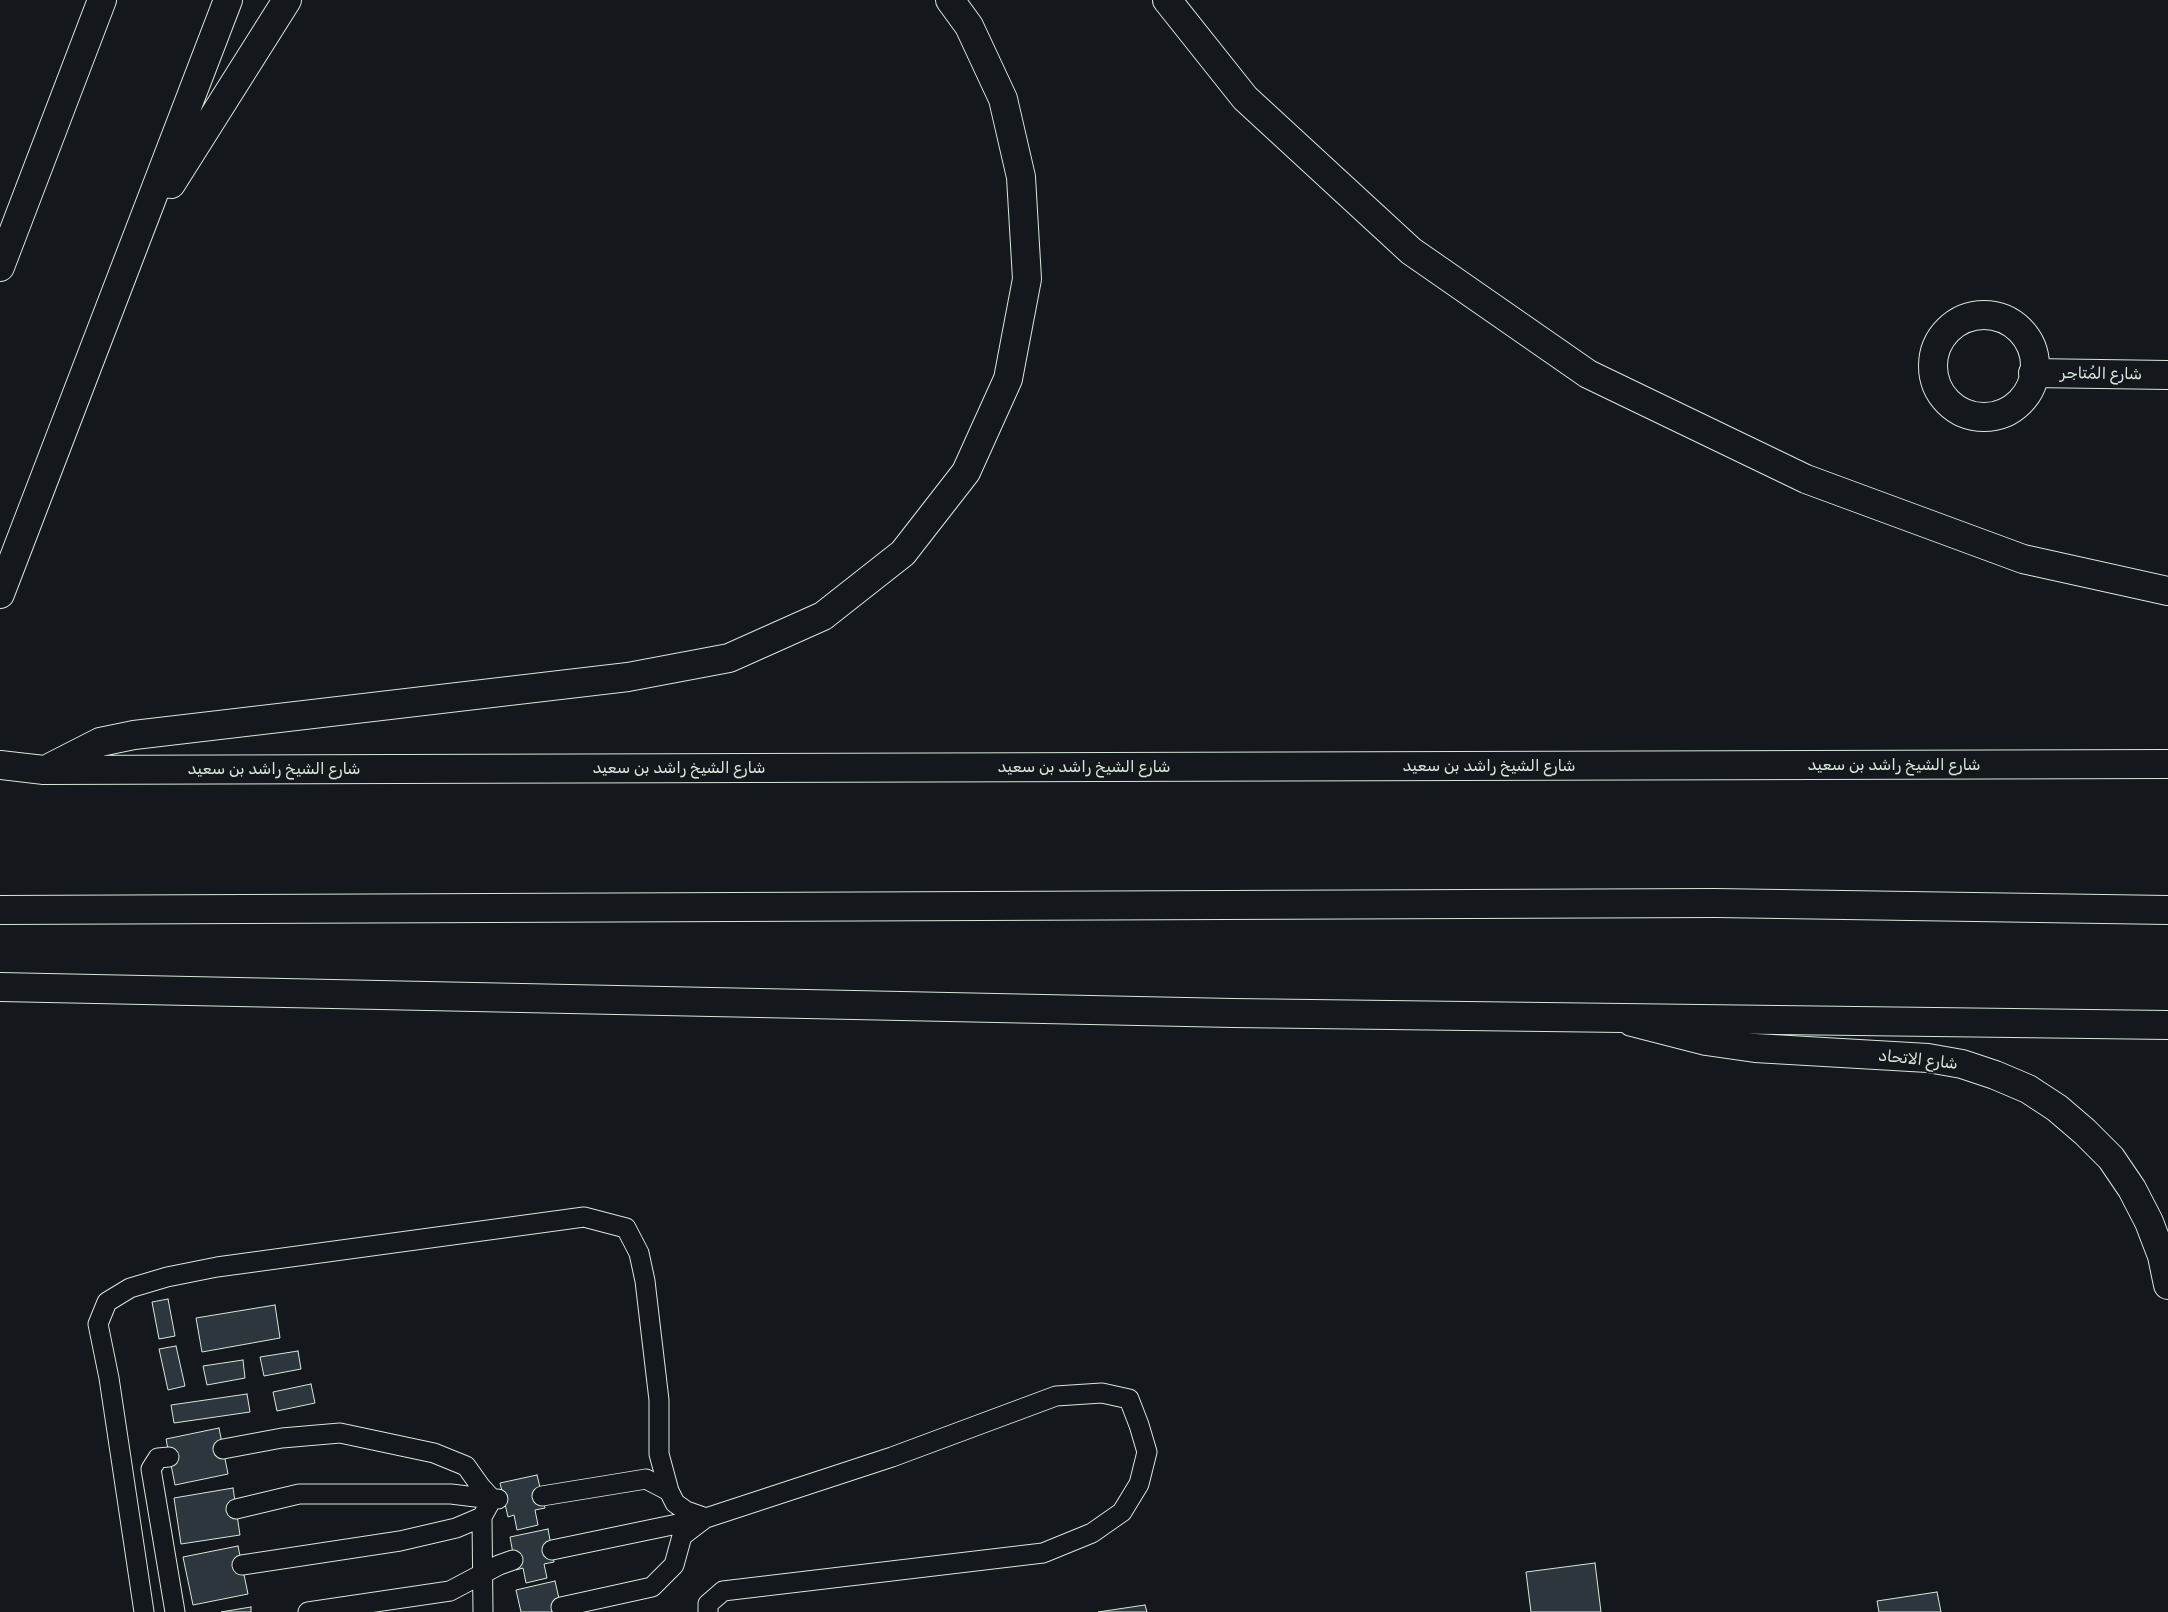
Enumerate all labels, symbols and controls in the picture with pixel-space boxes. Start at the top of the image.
street label: شارع المُتاجر [2060,364,2142,384]
street label: شارع الشيخ راشد بن سعيد [1808,755,1980,775]
street label: شارع الشيخ راشد بن سعيد [1403,756,1575,776]
street label: شارع الشيخ راشد بن سعيد [998,757,1170,777]
street label: شارع الشيخ راشد بن سعيد [593,758,765,778]
street label: شارع الشيخ راشد بن سعيد [188,759,360,779]
street label: شارع الاتحاد [1877,1046,1959,1074]

